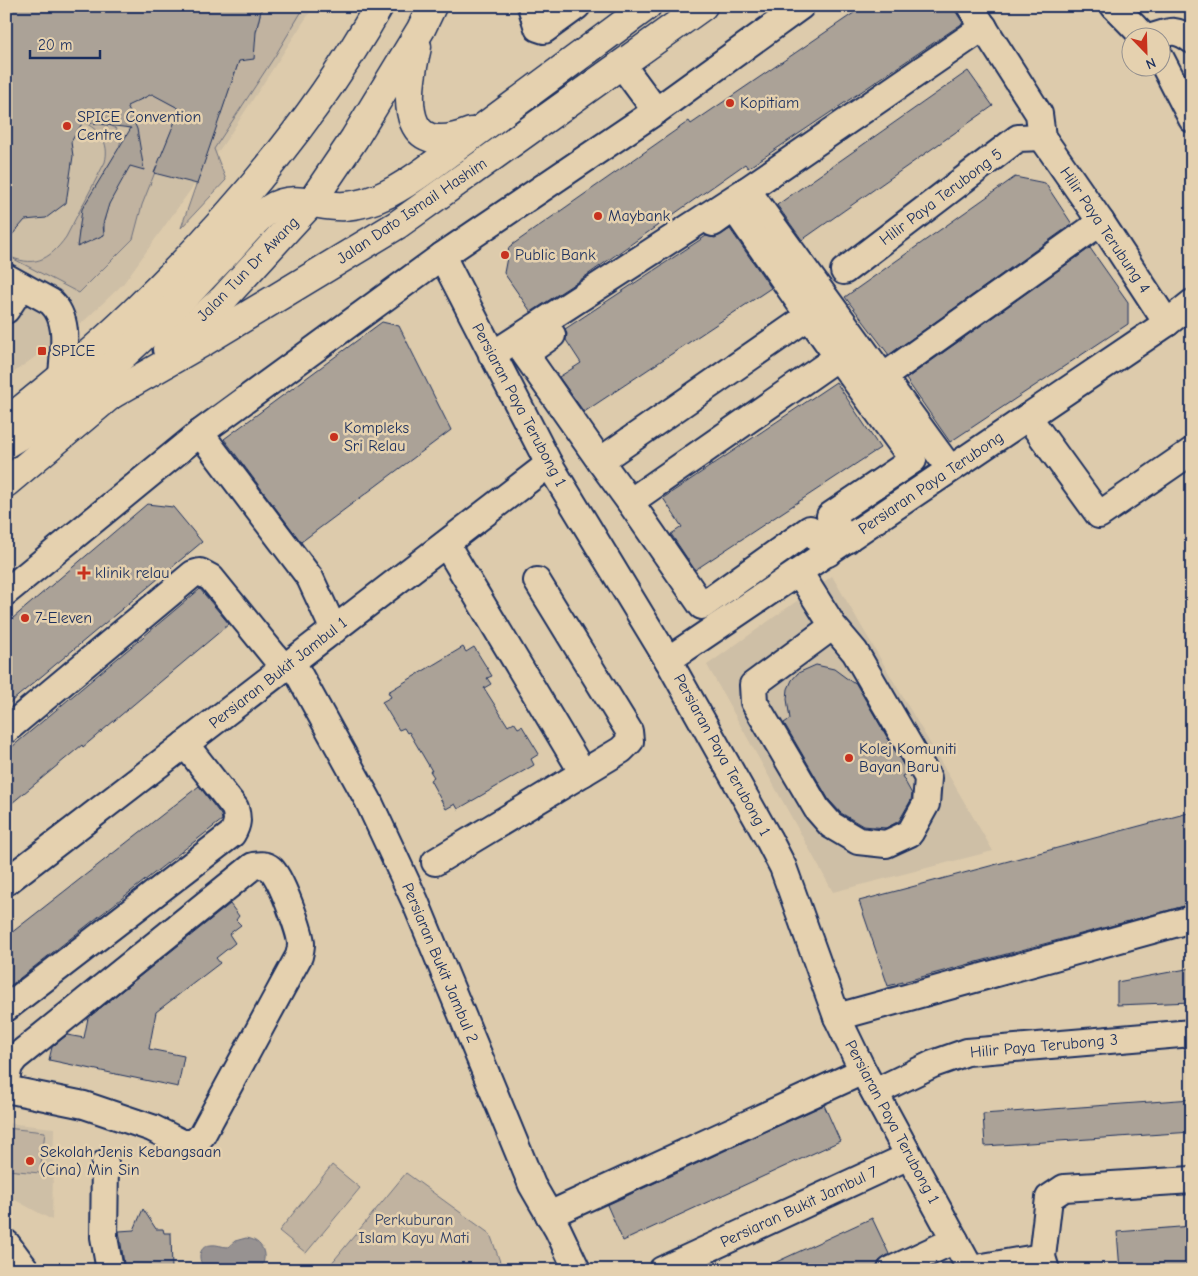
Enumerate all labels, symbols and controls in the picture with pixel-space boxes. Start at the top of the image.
scale bar [30,28,100,60]
north arrow [1120,28,1170,78]
text: 20 m [38,36,72,54]
text: N [1143,54,1158,73]
place label: Kopitiam [740,94,799,112]
marker: Kopitiam [724,97,736,109]
place label: SPICE Convention Centre [77,108,201,144]
marker: SPICE Convention Centre [61,120,73,132]
street label: Hilir Paya Terubong 5 [876,145,1006,249]
street label: Jalan Dato Ismail Hashim [334,154,490,268]
street label: Hilir Paya Terubung 4 [1056,164,1154,296]
place label: Maybank [608,207,670,225]
marker: Maybank [592,210,604,222]
street label: Jalan Tun Dr Awang [194,213,302,325]
place label: Public Bank [515,246,596,264]
marker: Public Bank [499,249,511,261]
street label: Persiaran Paya Terubong 1 [468,320,570,490]
place label: SPICE [52,342,95,360]
marker: SPICE [36,345,48,357]
place label: Kompleks Sri Relau [344,419,409,455]
street label: Persiaran Paya Terubong [855,428,1007,538]
marker: Kompleks Sri Relau [328,431,340,443]
place label: klinik relau [95,564,169,582]
marker: klinik relau [77,566,91,580]
place label: 7-Eleven [35,609,92,627]
marker: 7-Eleven [19,612,31,624]
street label: Persiaran Bukit Jambul 1 [206,614,350,732]
street label: Persiaran Paya Terubong 1 [670,671,774,839]
place label: Kolej Komuniti Bayan Baru [859,740,957,776]
marker: Kolej Komuniti Bayan Baru [843,752,855,764]
street label: Persiaran Bukit Jambul 2 [398,880,482,1046]
street label: Hilir Paya Terubong 3 [969,1031,1119,1061]
street label: Persiaran Paya Terubong 1 [841,1037,943,1207]
place label: Sekolah Jenis Kebangsaan (Cina) Min Sin [40,1143,221,1179]
marker: Sekolah Jenis Kebangsaan (Cina) Min Sin [24,1155,36,1167]
street label: Persiaran Bukit Jambul 7 [718,1163,881,1251]
park label: Perkuburan Islam Kayu Mati [358,1211,470,1247]

